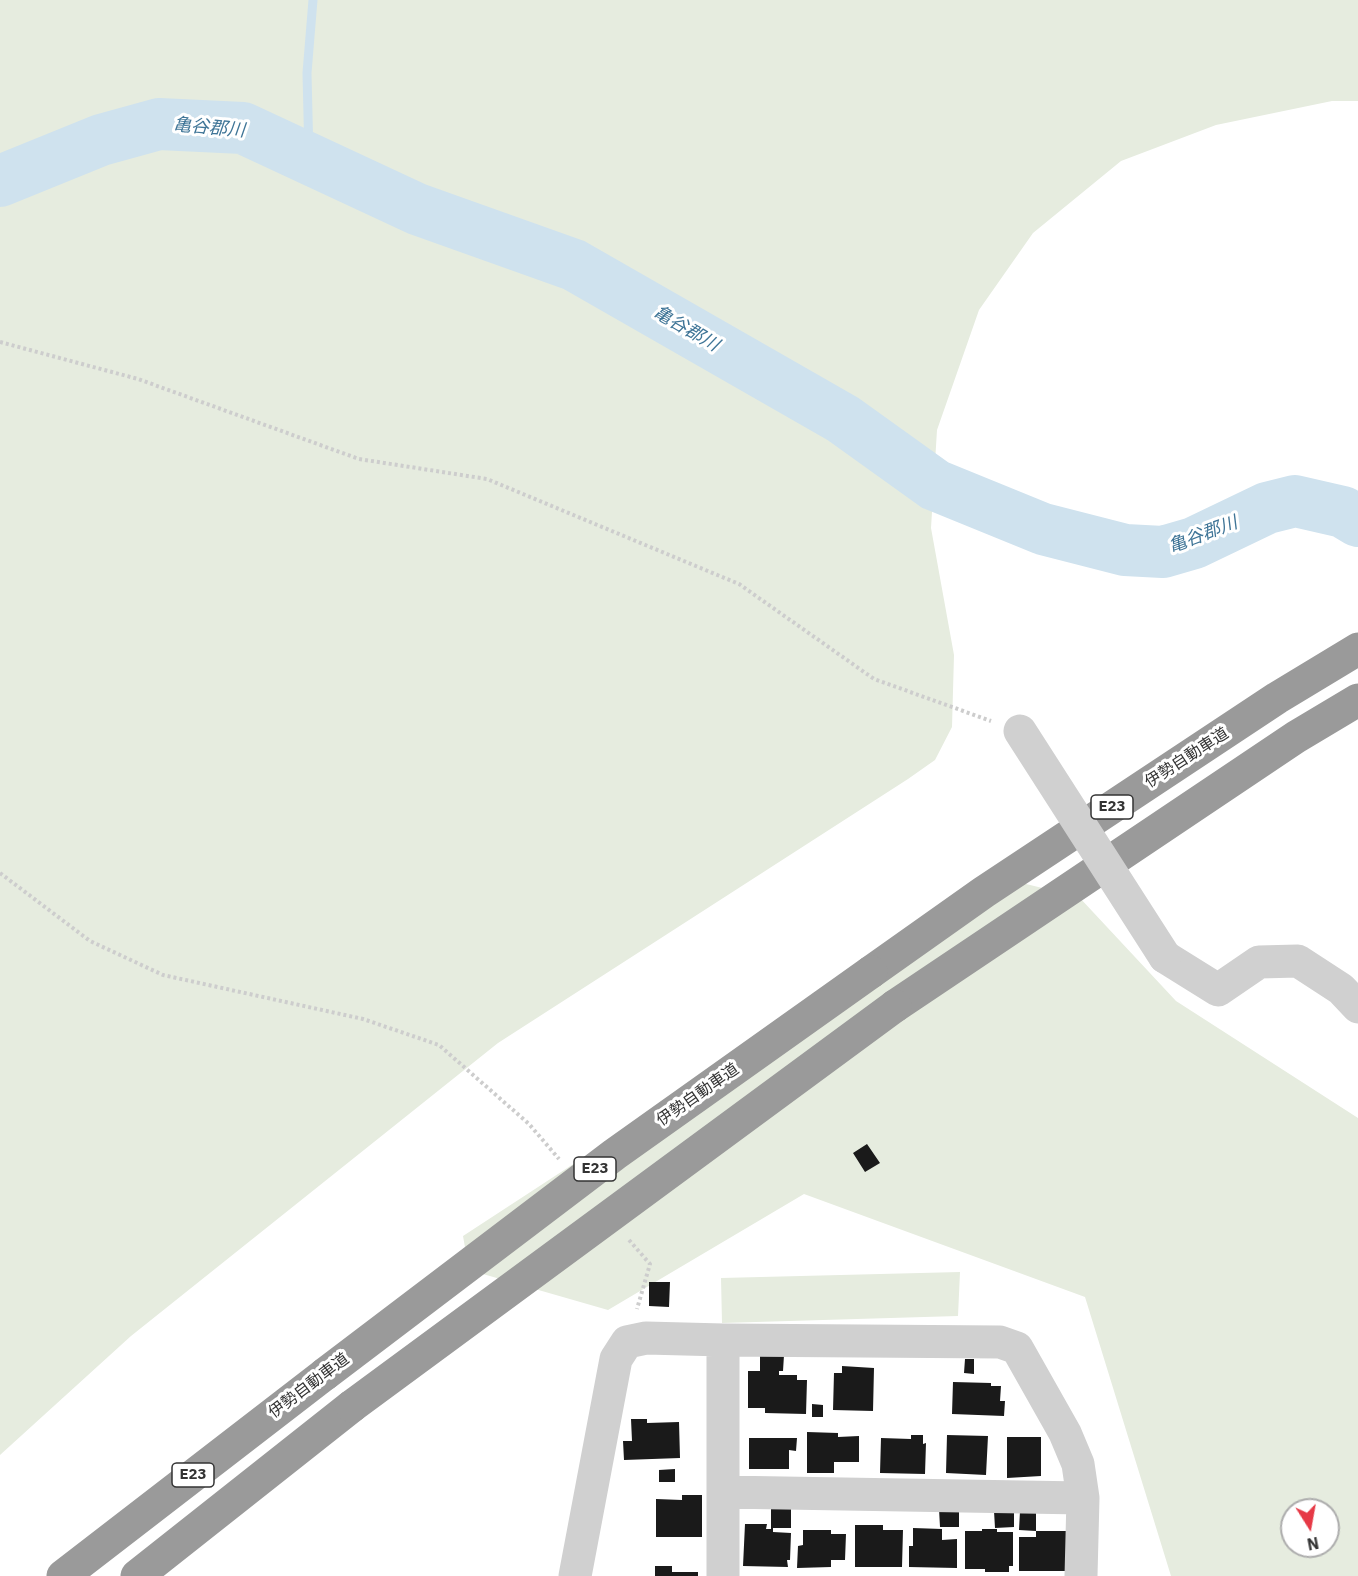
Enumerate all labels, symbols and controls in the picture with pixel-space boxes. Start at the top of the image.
water label: 亀谷郡川 [172,114,246,142]
water label: 亀谷郡川 [649,302,723,356]
water label: 亀谷郡川 [1166,512,1240,558]
street label: 伊勢自動車道 [1142,724,1232,792]
road number: E23 [1091,795,1133,819]
street label: 伊勢自動車道 [653,1060,743,1130]
road number: E23 [574,1157,616,1181]
street label: 伊勢自動車道 [265,1349,353,1423]
road number: E23 [172,1463,214,1487]
north arrow [1280,1498,1340,1558]
text: N [1305,1533,1321,1555]

